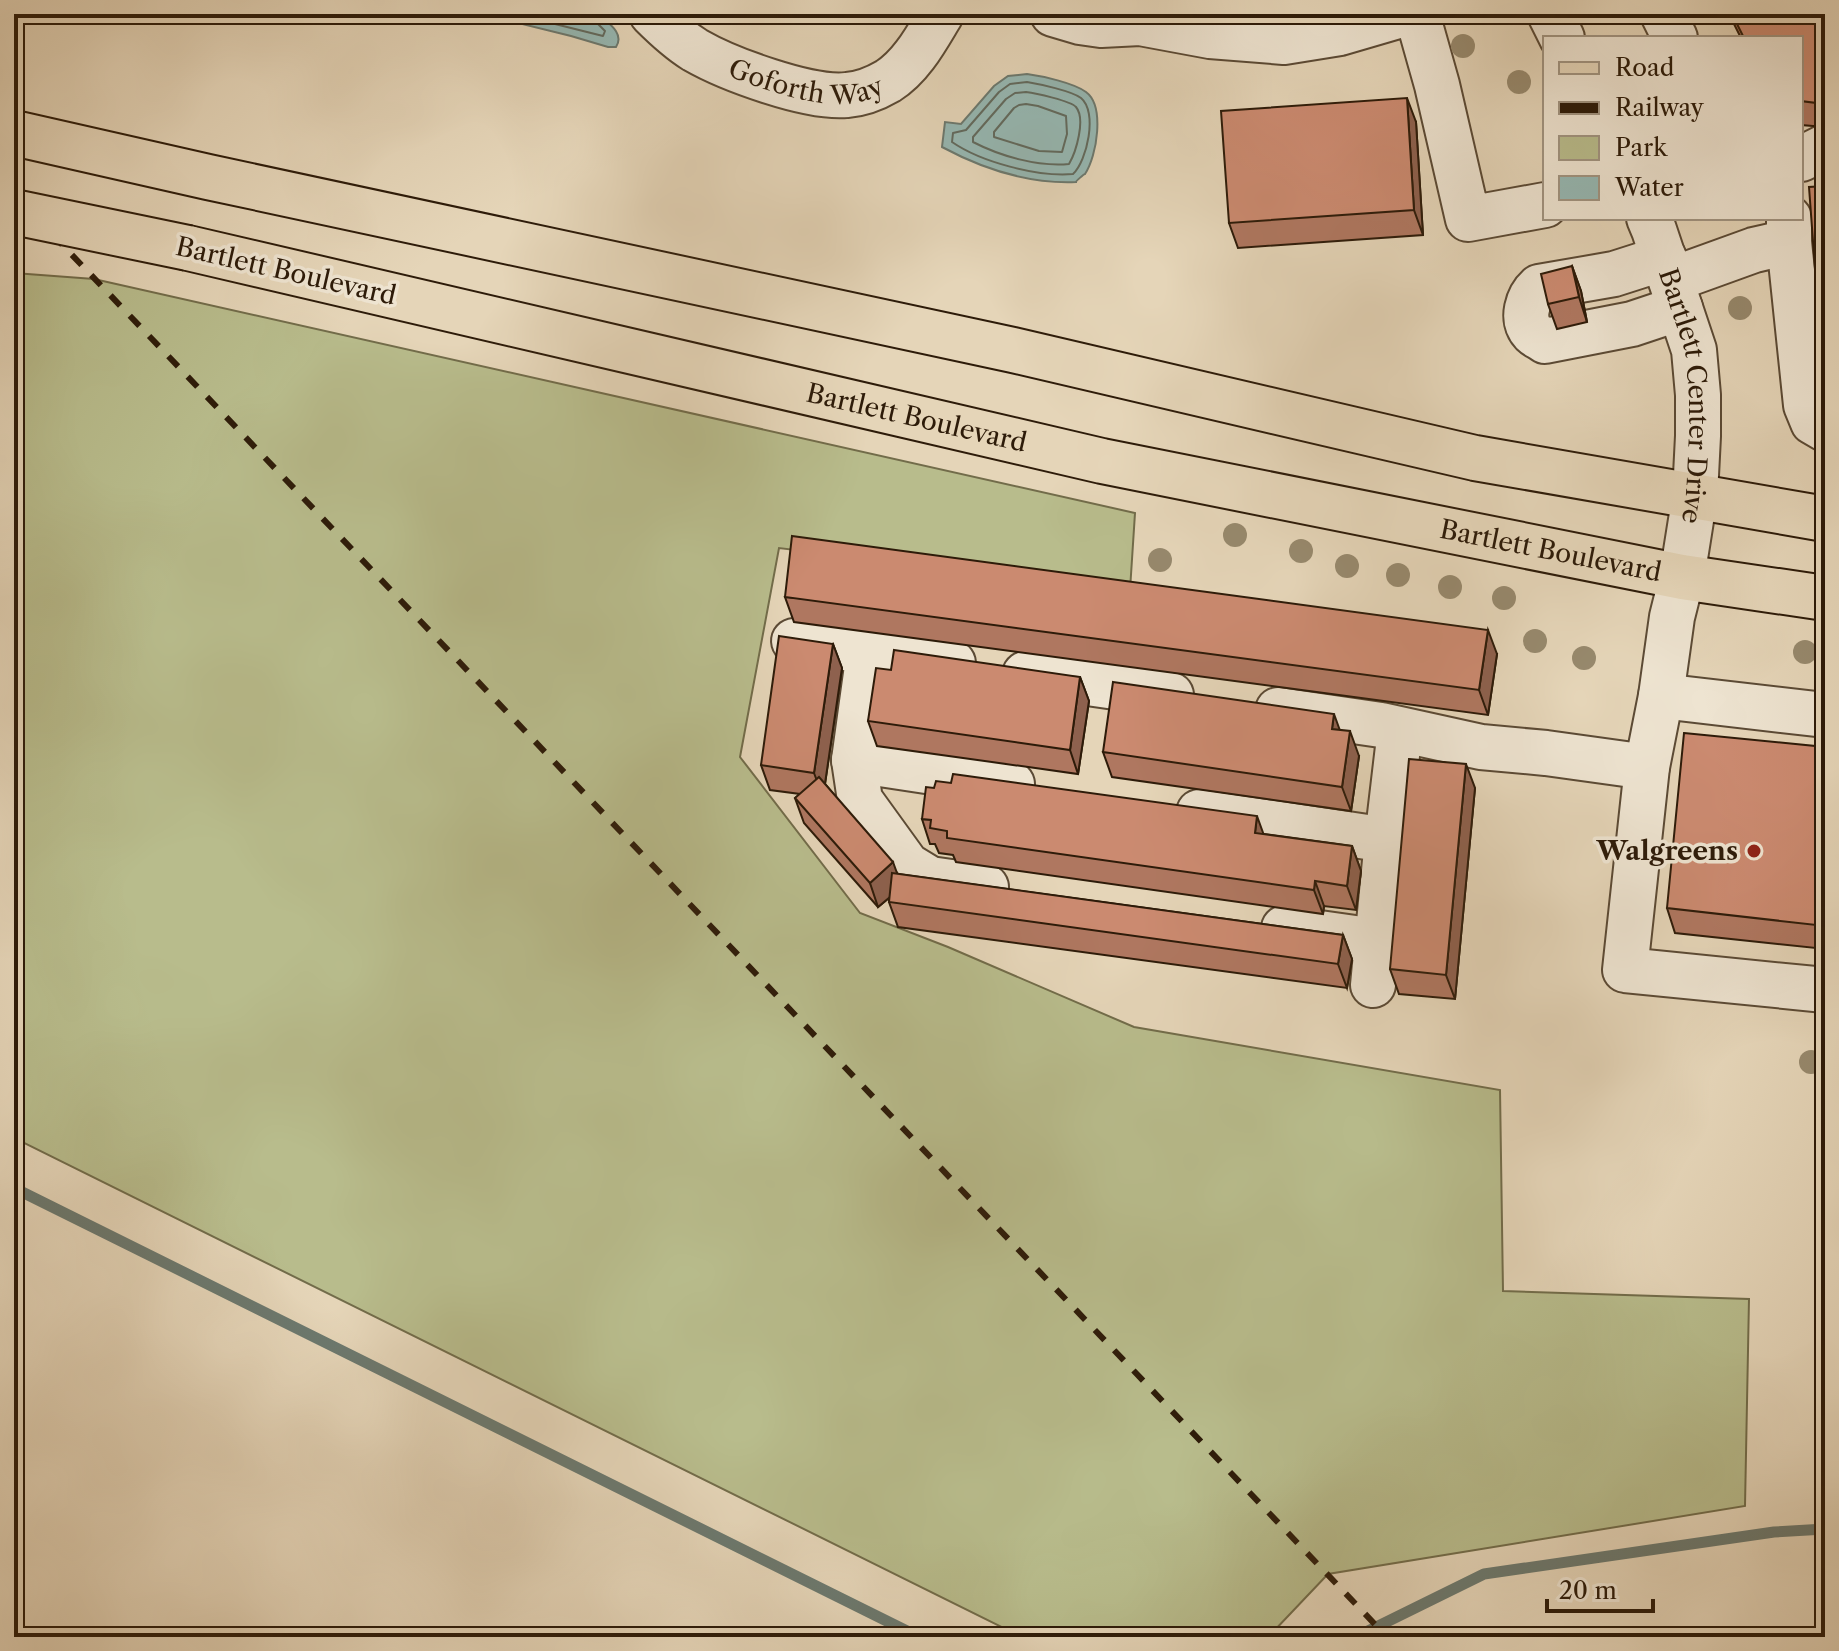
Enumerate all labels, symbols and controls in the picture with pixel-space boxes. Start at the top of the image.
legend [1543,36,1803,220]
street label: Goforth Way [724,52,889,112]
text: Road [1615,53,1675,82]
text: Railway [1615,93,1705,122]
text: Park [1615,133,1668,162]
text: Water [1614,173,1684,202]
street label: Bartlett Boulevard [173,230,399,312]
street label: Bartlett Center Drive [1652,264,1714,526]
street label: Bartlett Boulevard [803,377,1030,459]
street label: Bartlett Boulevard [1437,513,1664,589]
place label: Walgreens [1596,835,1738,867]
marker: Walgreens [1745,842,1763,860]
scale bar [1547,1563,1653,1613]
text: 20 m [1559,1576,1617,1605]

